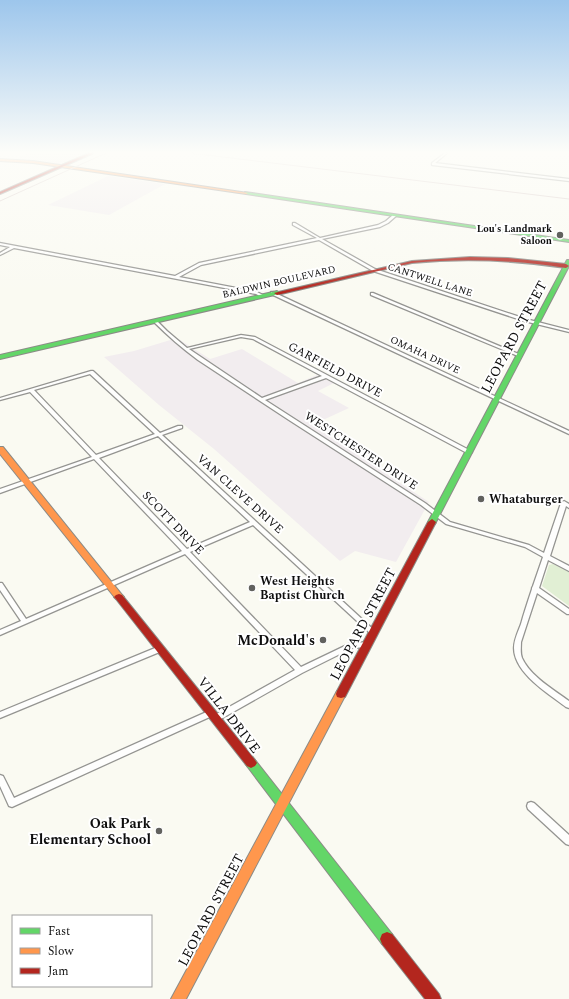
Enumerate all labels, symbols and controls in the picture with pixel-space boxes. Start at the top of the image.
place label: Lou's Landmark Saloon [477,221,552,249]
marker: Lou's Landmark Saloon [555,230,565,240]
street label: CANTWELL LANE [385,259,475,301]
street label: BALDWIN BOULEVARD [221,261,337,303]
street label: LEOPARD STREET [475,277,553,397]
street label: OMAHA DRIVE [387,332,463,378]
street label: GARFIELD DRIVE [285,337,385,403]
street label: WESTCHESTER DRIVE [300,407,422,495]
street label: VAN CLEVE DRIVE [192,450,288,538]
street label: SCOTT DRIVE [137,487,209,559]
place label: Whataburger [489,490,563,509]
marker: Whataburger [476,494,486,504]
street label: LEOPARD STREET [324,564,402,684]
place label: West Heights Baptist Church [260,572,345,605]
marker: West Heights Baptist Church [247,583,257,593]
place label: McDonald's [237,630,315,651]
marker: McDonald's [318,635,328,645]
street label: VILLA DRIVE [192,672,266,758]
place label: Oak Park Elementary School [29,813,152,850]
marker: Oak Park Elementary School [154,826,164,836]
street label: LEOPARD STREET [172,850,250,970]
legend [12,915,152,987]
text: Fast [48,922,70,941]
text: Slow [48,942,74,961]
text: Jam [48,962,69,981]

